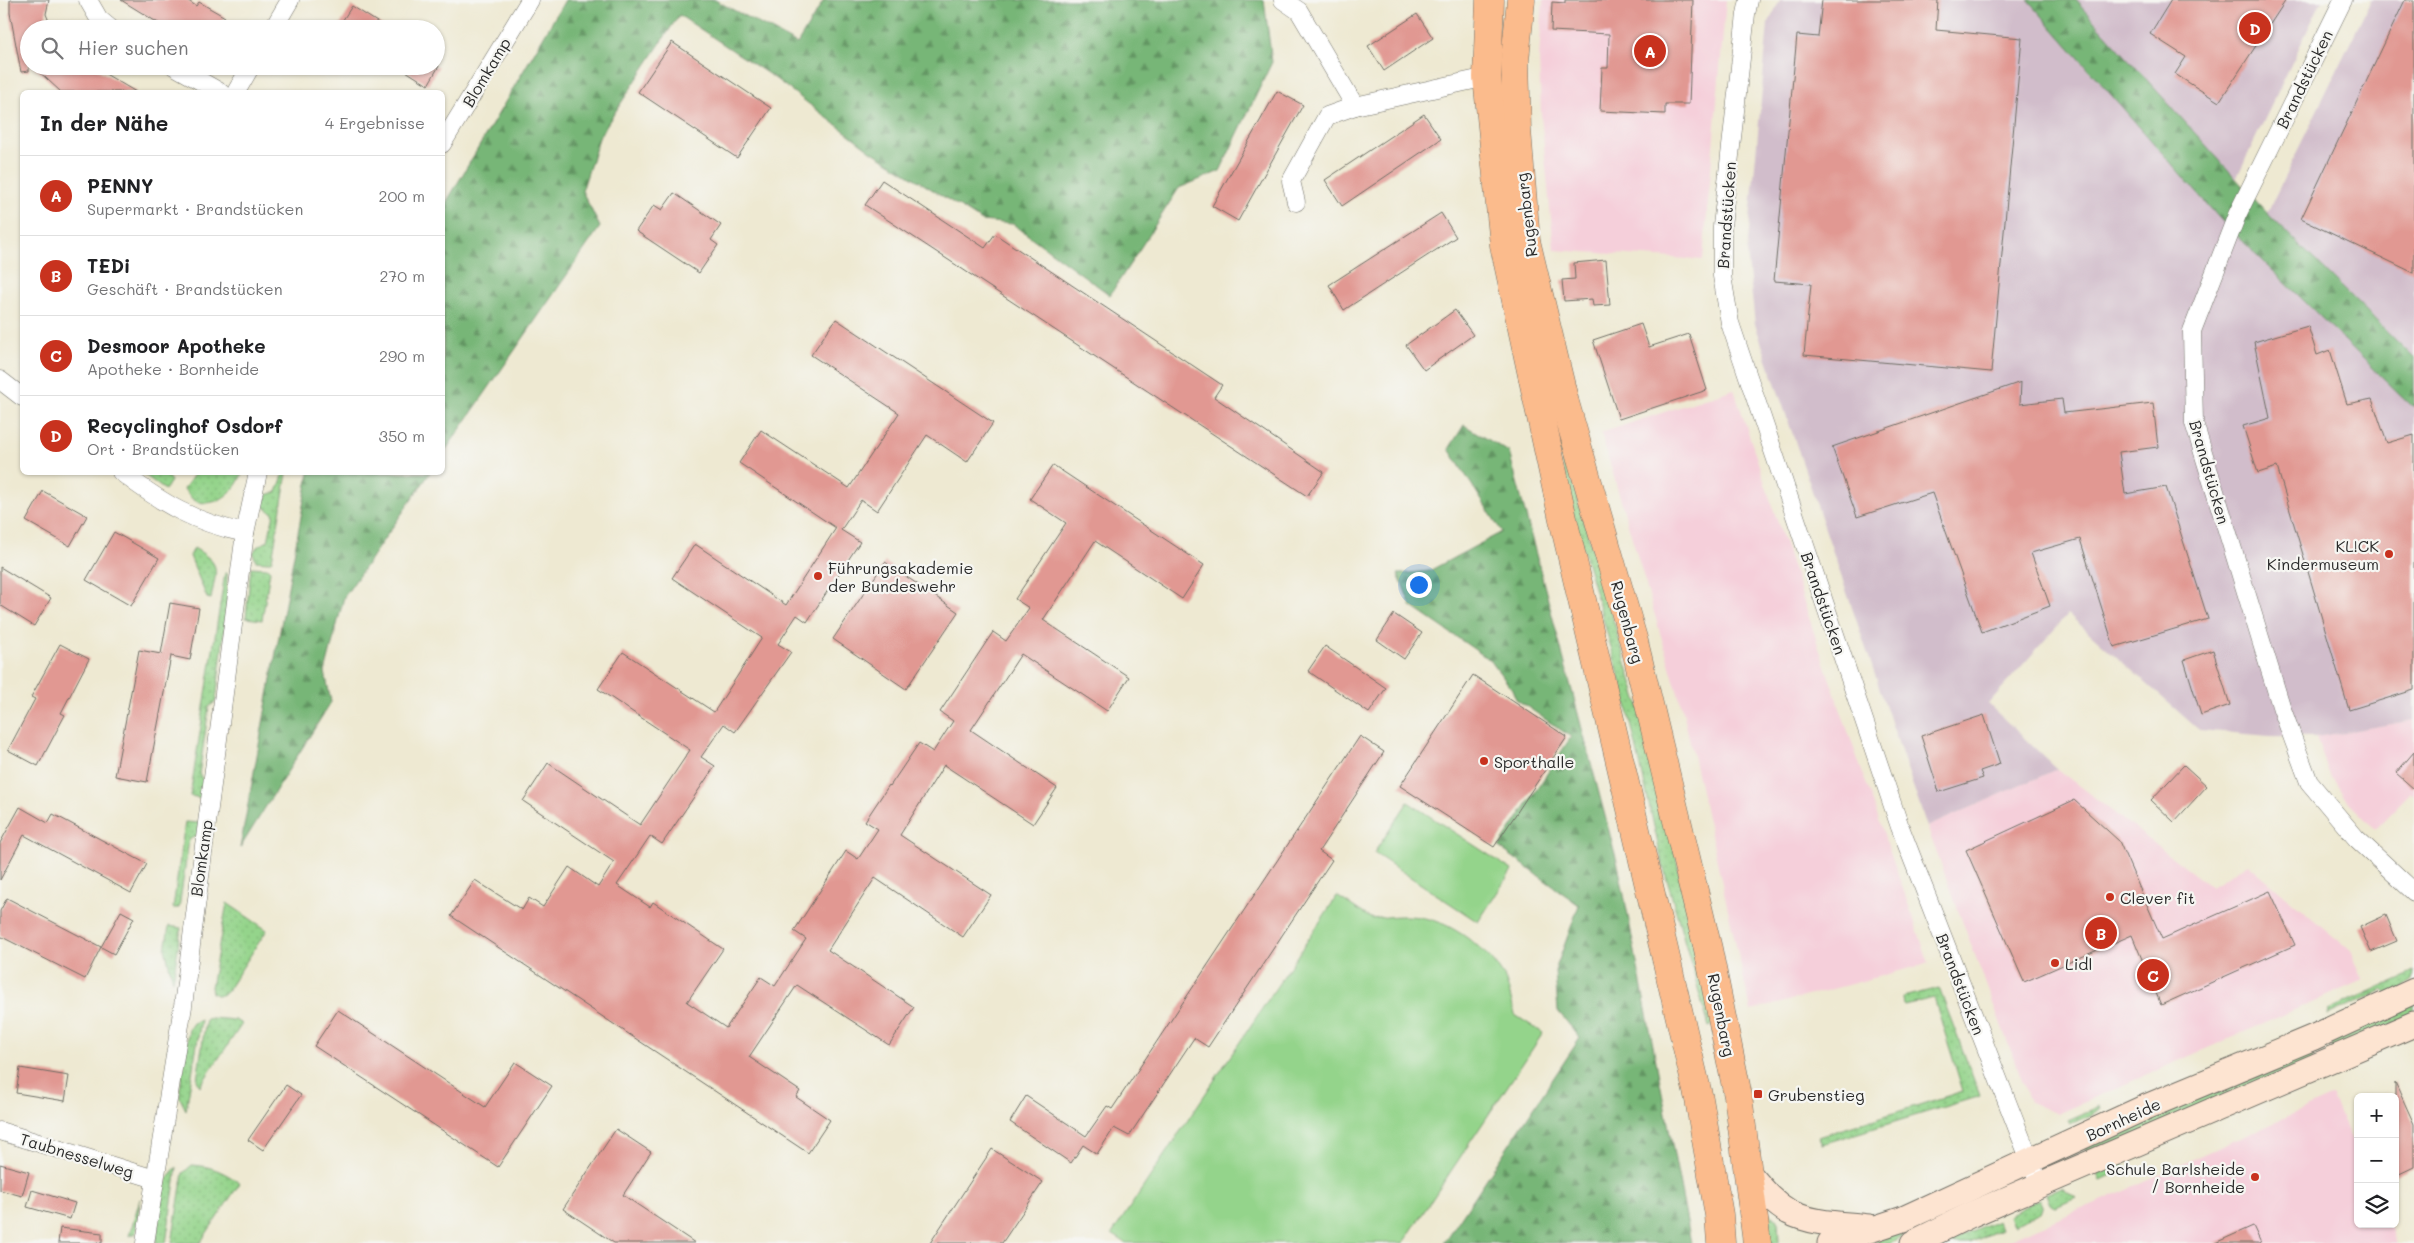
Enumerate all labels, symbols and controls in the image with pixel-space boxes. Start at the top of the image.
pin: D [2239,9,2271,47]
search box [20,20,445,75]
street label: Brandstücken [2271,26,2337,132]
pin: A [1634,32,1666,70]
street label: Blomkamp [457,33,515,111]
icon: search [38,34,66,62]
text: Hier suchen [78,35,189,60]
text: In der Nähe [40,109,168,136]
text: 4 Ergebnisse [325,112,425,133]
street label: Brandstücken [1712,161,1740,269]
street label: Rugenbarg [1510,172,1542,258]
text: PENNY [87,173,153,198]
text: A [50,185,62,206]
text: 200 m [378,185,425,206]
text: Supermarkt · Brandstücken [87,198,303,219]
text: TEDi [87,253,130,278]
text: B [51,265,61,286]
text: 270 m [379,265,425,286]
text: Geschäft · Brandstücken [87,278,283,299]
text: Desmoor Apotheke [87,333,266,358]
text: C [50,345,62,366]
text: 290 m [379,345,425,366]
text: Apotheke · Bornheide [87,358,259,379]
text: Recyclinghof Osdorf [87,413,282,438]
street label: Brandstücken [2185,418,2235,526]
text: D [50,425,62,446]
text: 350 m [379,425,425,446]
text: Ort · Brandstücken [87,438,239,459]
place label: KL!CK Kindermuseum [2267,535,2379,574]
marker: KL!CK Kindermuseum [2383,548,2395,560]
street label: Brandstücken [1797,549,1851,657]
place label: Führungsakademie der Bundeswehr [828,557,973,596]
marker: Führungsakademie der Bundeswehr [812,570,824,582]
your location [1406,572,1432,598]
street label: Rugenbarg [1607,578,1649,666]
place label: Sporthalle [1494,751,1574,772]
marker: Sporthalle [1478,755,1490,767]
street label: Blomkamp [185,818,217,898]
place label: Clever fit [2120,887,2195,908]
marker: Clever fit [2104,891,2116,903]
pin: B [2085,914,2117,952]
street label: Brandstücken [1932,930,1990,1038]
place label: Lidl [2065,953,2092,974]
pin: C [2137,956,2169,994]
marker: Lidl [2049,957,2061,969]
street label: Rugenbarg [1704,972,1740,1058]
place label: Grubenstieg [1768,1084,1865,1105]
marker: Grubenstieg [1752,1088,1764,1100]
street label: Bornheide [2082,1093,2164,1145]
map controls [2354,1093,2399,1228]
button: + [2354,1093,2399,1138]
street label: Taubnesselweg [18,1128,136,1182]
button: − [2354,1138,2399,1183]
place label: Schule Barlsheide / Bornheide [2106,1158,2245,1197]
marker: Schule Barlsheide / Bornheide [2249,1171,2261,1183]
button: layers [2354,1183,2399,1228]

